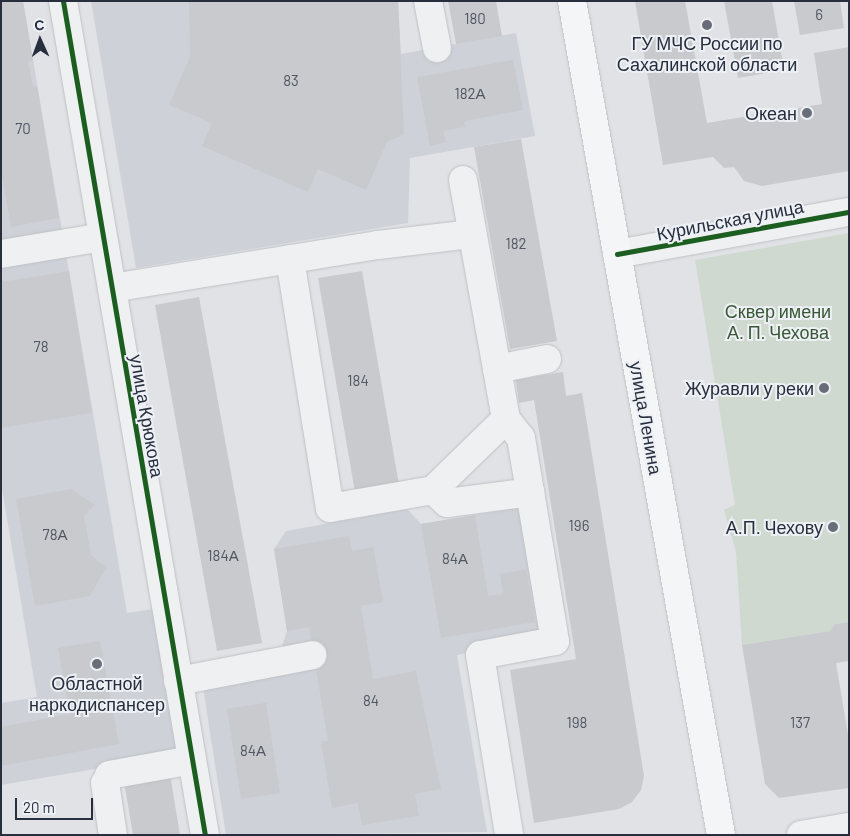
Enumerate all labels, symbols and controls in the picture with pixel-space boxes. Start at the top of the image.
house number: 6 [815,6,823,24]
house number: 180 [464,10,486,28]
north arrow [15,15,65,65]
text: С [34,16,45,33]
marker: ГУ МЧС России по Сахалинской области [701,19,713,31]
place label: ГУ МЧС России по Сахалинской области [617,33,797,76]
house number: 83 [283,72,299,90]
house number: 182А [454,85,486,103]
place label: Океан [745,102,797,124]
marker: Океан [801,107,813,119]
house number: 70 [15,120,31,138]
street label: Курильская улица [655,195,805,245]
house number: 182 [505,235,527,253]
park label: Сквер имени А. П. Чехова [725,301,831,344]
house number: 78 [34,338,48,356]
street label: улица Крюкова [126,353,168,479]
street label: улица Ленина [625,360,667,476]
house number: 184 [347,372,369,390]
place label: Журавли у реки [685,377,814,399]
marker: Журавли у реки [818,382,830,394]
place label: А.П. Чехову [726,516,823,538]
house number: 196 [569,517,589,535]
marker: А.П. Чехову [827,521,839,533]
house number: 78А [43,526,67,544]
house number: 184А [207,547,239,565]
house number: 84А [442,550,468,568]
marker: Областной наркодиспансер [90,657,104,671]
place label: Областной наркодиспансер [29,673,165,716]
house number: 84 [363,692,379,710]
house number: 198 [567,714,587,732]
house number: 137 [790,714,810,732]
house number: 84А [240,742,266,760]
scale bar [18,788,95,820]
text: 20 m [23,798,55,816]

